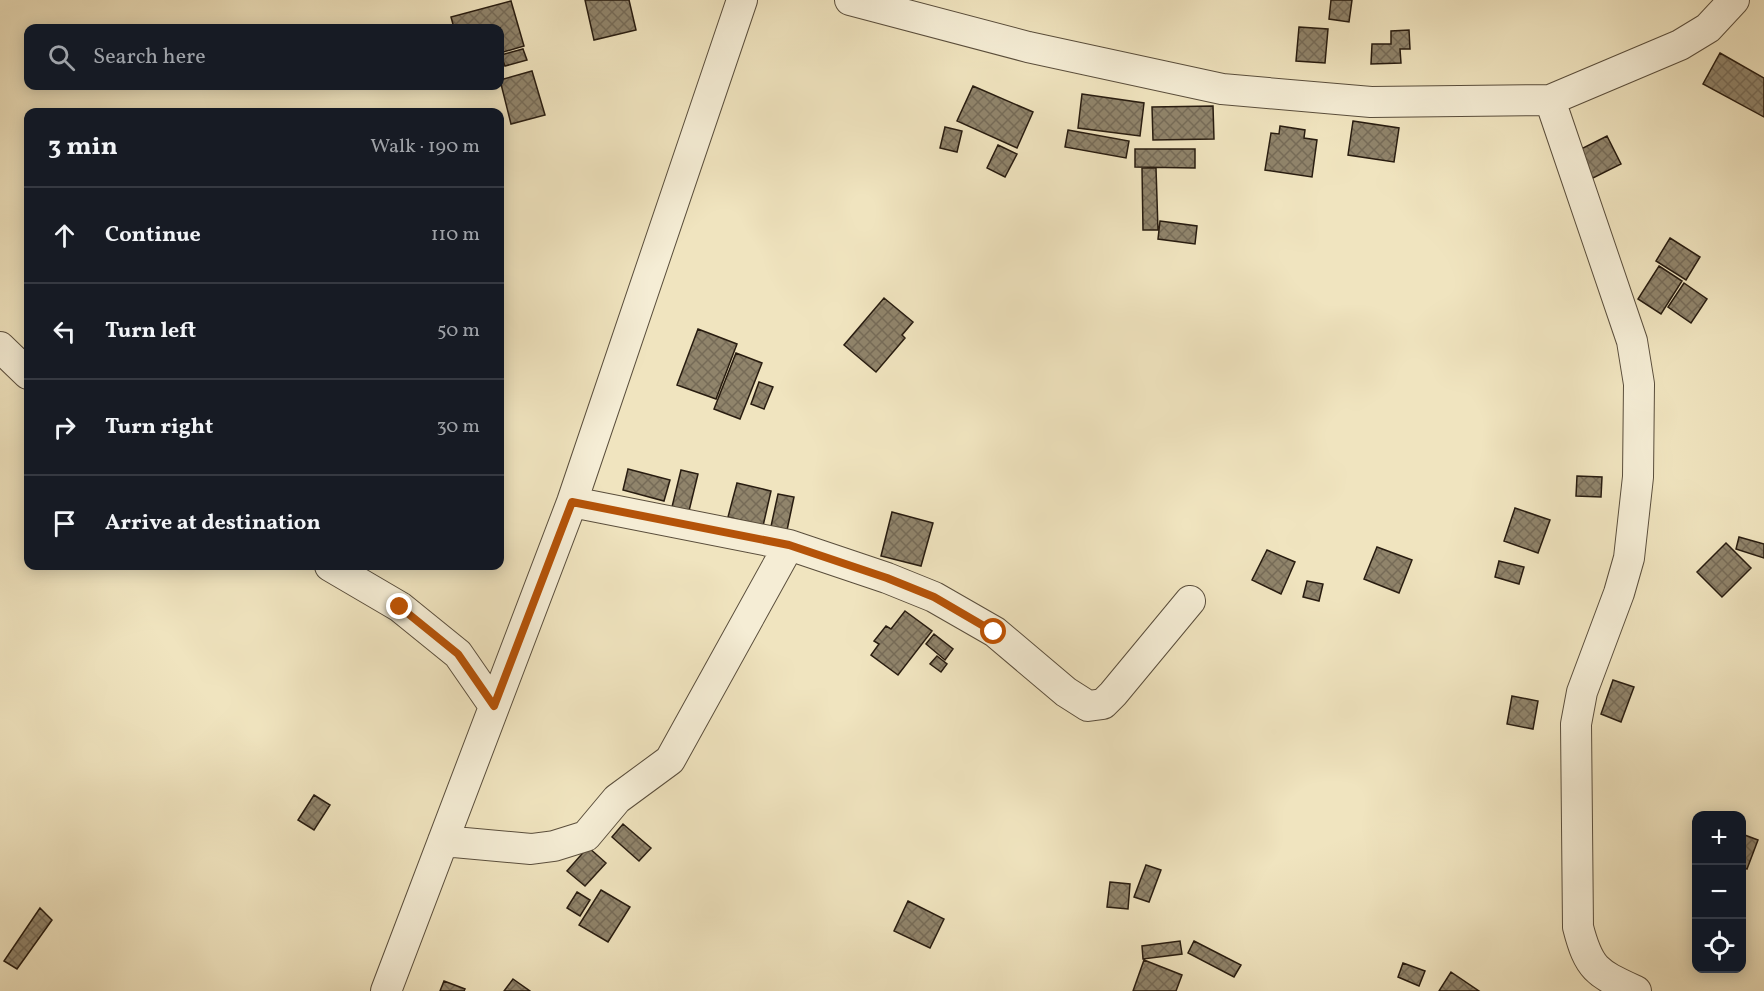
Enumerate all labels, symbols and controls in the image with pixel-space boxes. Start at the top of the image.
search box [24,24,504,90]
icon: search [45,41,78,74]
text: Search here [93,42,206,73]
text: 3 min [48,129,118,165]
text: Walk · 190 m [370,133,480,161]
icon: ahead [48,219,81,252]
text: Continue [105,220,201,251]
text: 110 m [431,221,480,249]
icon: left [48,315,81,348]
text: Turn left [105,316,196,347]
text: 50 m [437,317,480,345]
icon: right [48,411,81,444]
text: Turn right [105,412,213,443]
text: 30 m [436,413,480,441]
icon: arrive [48,507,81,540]
text: Arrive at destination [105,508,321,539]
route end [386,593,412,619]
route start [980,618,1006,644]
map controls [1692,811,1746,973]
button: + [1692,811,1746,865]
button: − [1692,865,1746,919]
button: locate [1692,919,1746,973]

